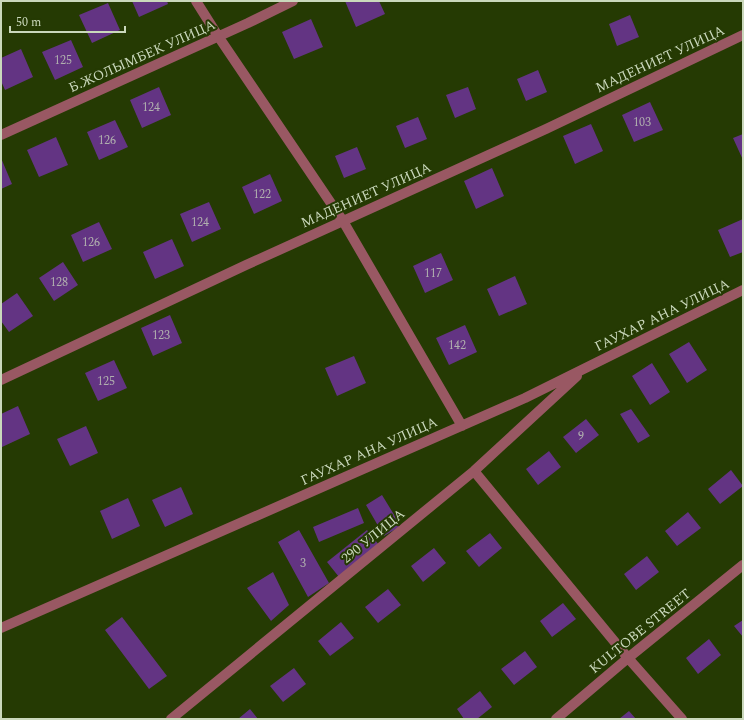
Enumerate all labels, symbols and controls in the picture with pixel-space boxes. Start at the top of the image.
scale bar [10,8,125,34]
text: 50 m [16,13,41,32]
street label: Б.ЖОЛЫМБЕК УЛИЦА [65,14,219,98]
street label: МАДЕНИЕТ УЛИЦА [592,20,729,98]
house number: 125 [54,51,72,70]
house number: 124 [142,98,160,117]
house number: 103 [633,113,651,132]
house number: 126 [98,131,116,150]
street label: МАДЕНИЕТ УЛИЦА [297,157,435,233]
house number: 122 [253,185,271,204]
house number: 124 [191,213,209,232]
house number: 126 [82,233,100,252]
house number: 117 [424,264,442,283]
house number: 128 [50,273,68,292]
street label: ГАУХАР АНА УЛИЦА [591,273,733,357]
house number: 123 [152,326,170,345]
house number: 142 [448,336,466,355]
house number: 125 [97,372,115,391]
street label: ГАУХАР АНА УЛИЦА [297,411,441,491]
house number: 9 [578,427,584,446]
street label: 290 УЛИЦА [336,503,410,568]
house number: 3 [300,554,306,573]
street label: KULTOBE STREET [585,583,695,679]

